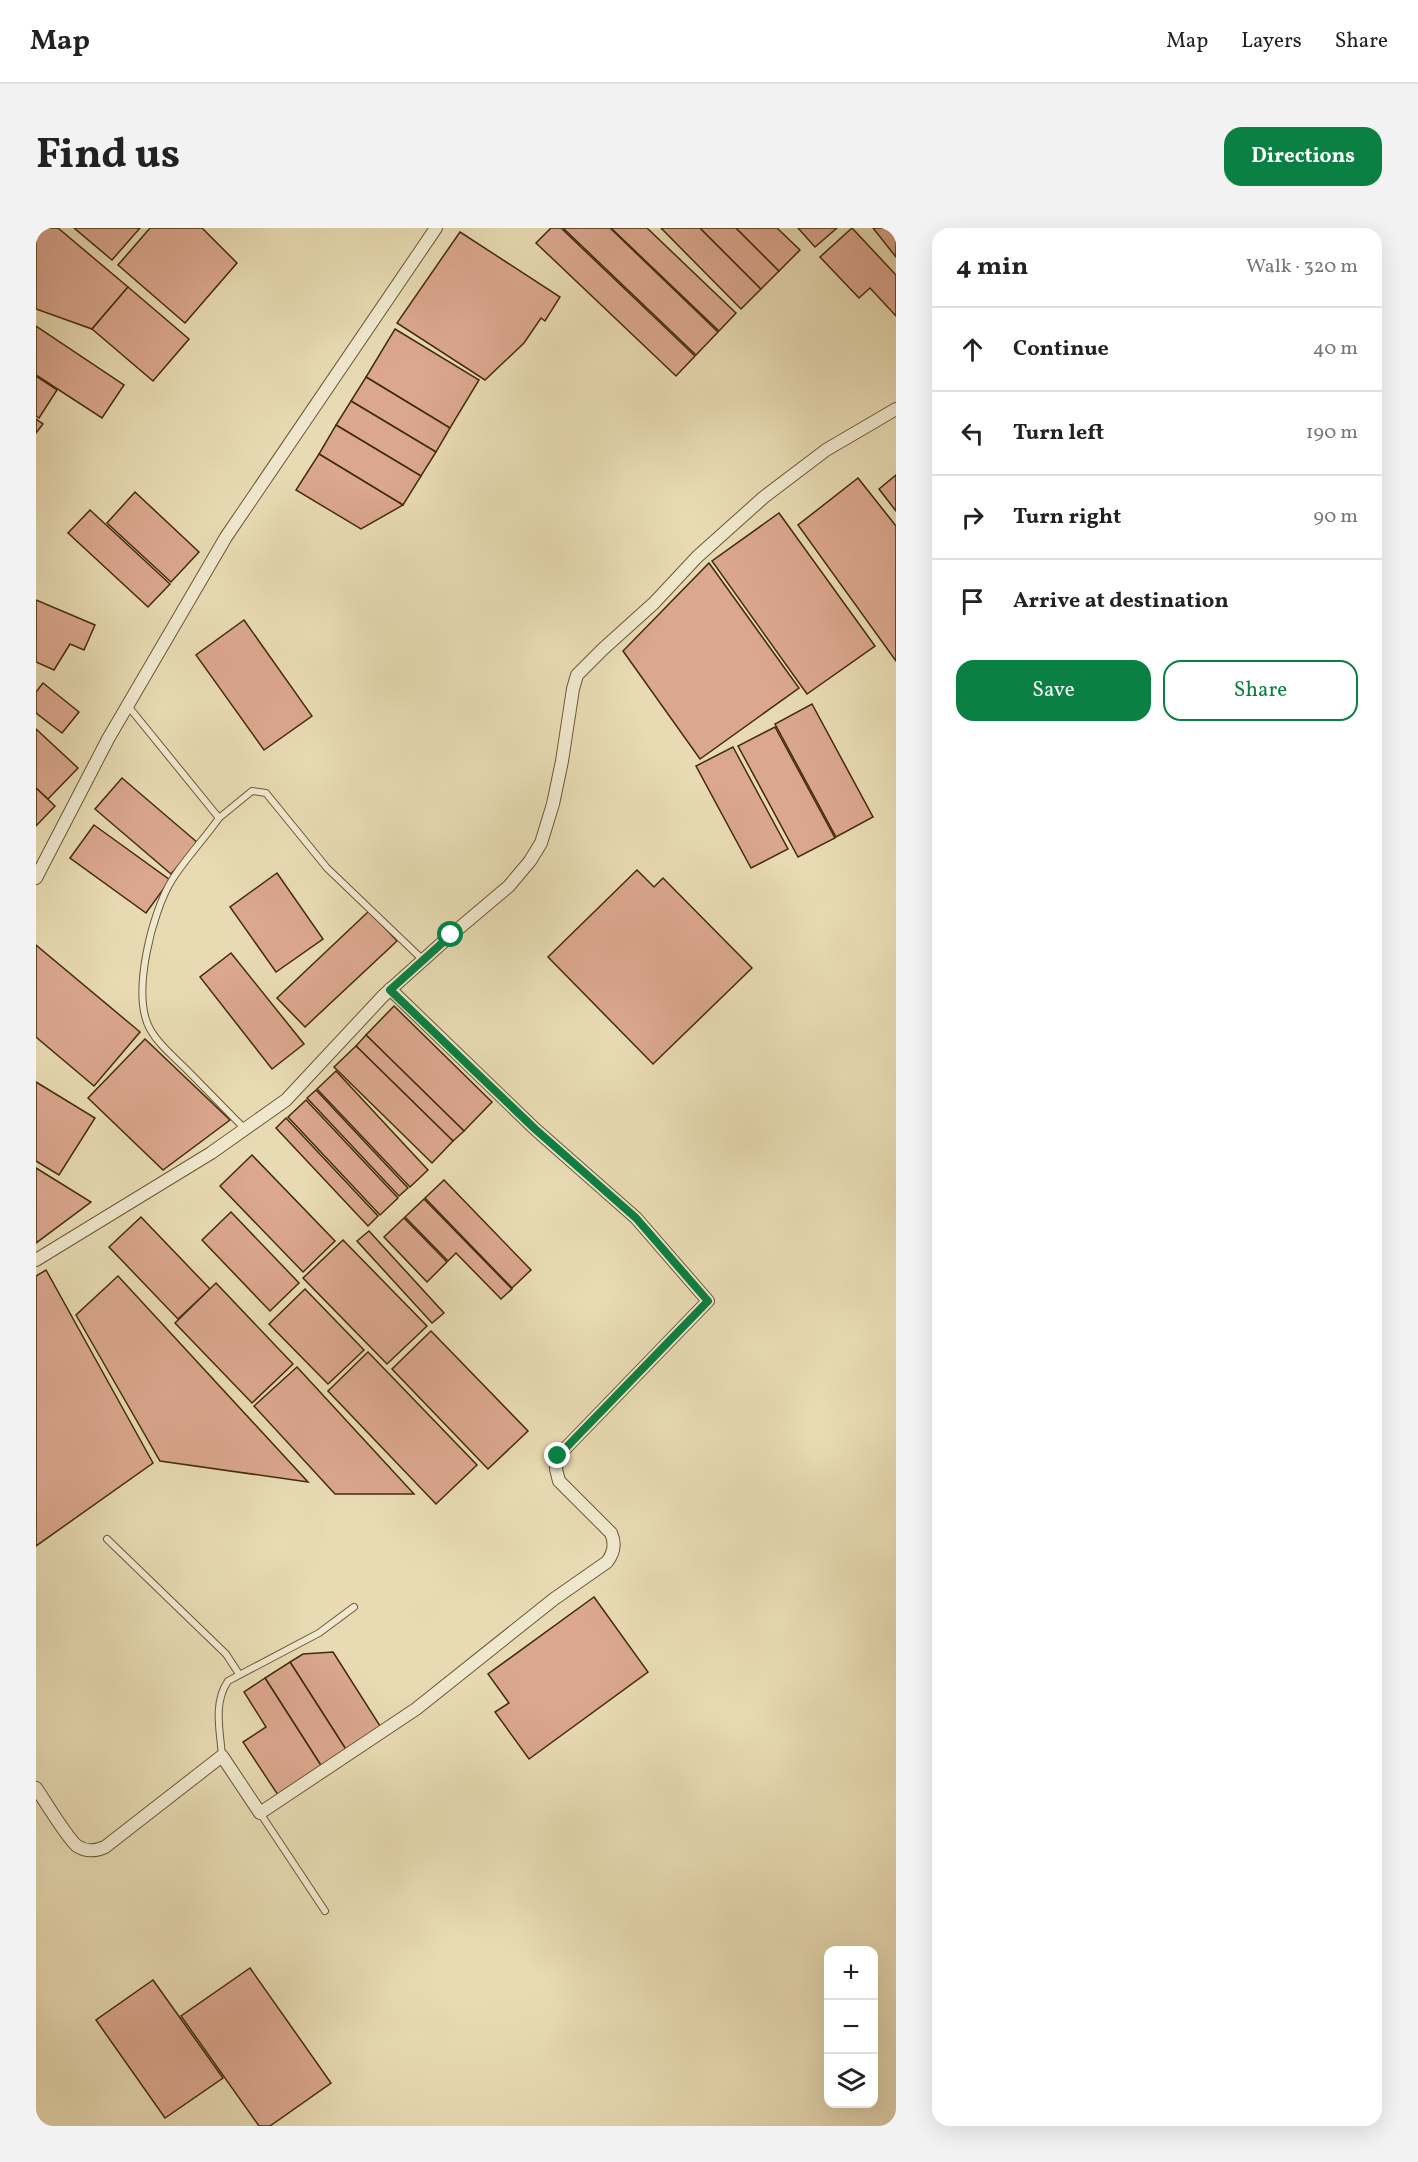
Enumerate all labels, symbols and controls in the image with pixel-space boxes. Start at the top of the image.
text: Map [30,22,90,61]
text: Map [1166,27,1208,56]
text: Layers [1241,27,1302,56]
text: Share [1335,27,1388,56]
text: Find us [36,127,180,186]
button: Directions [1224,127,1382,186]
text: 4 min [956,249,1028,285]
text: Walk · 320 m [1246,253,1358,281]
icon: ahead [956,333,989,366]
text: Continue [1013,334,1109,365]
text: 40 m [1313,335,1358,363]
icon: left [956,417,989,450]
text: Turn left [1013,418,1104,449]
text: 190 m [1306,419,1358,447]
icon: right [956,501,989,534]
text: Turn right [1013,502,1121,533]
text: 90 m [1314,503,1358,531]
icon: arrive [956,585,989,618]
text: Arrive at destination [1013,586,1229,617]
button: Save [956,660,1151,721]
button: Share [1163,660,1358,721]
route start [437,921,463,947]
route end [544,1442,570,1468]
map controls [824,1946,878,2108]
button: + [824,1946,878,2000]
button: − [824,2000,878,2054]
button: layers [824,2054,878,2108]

